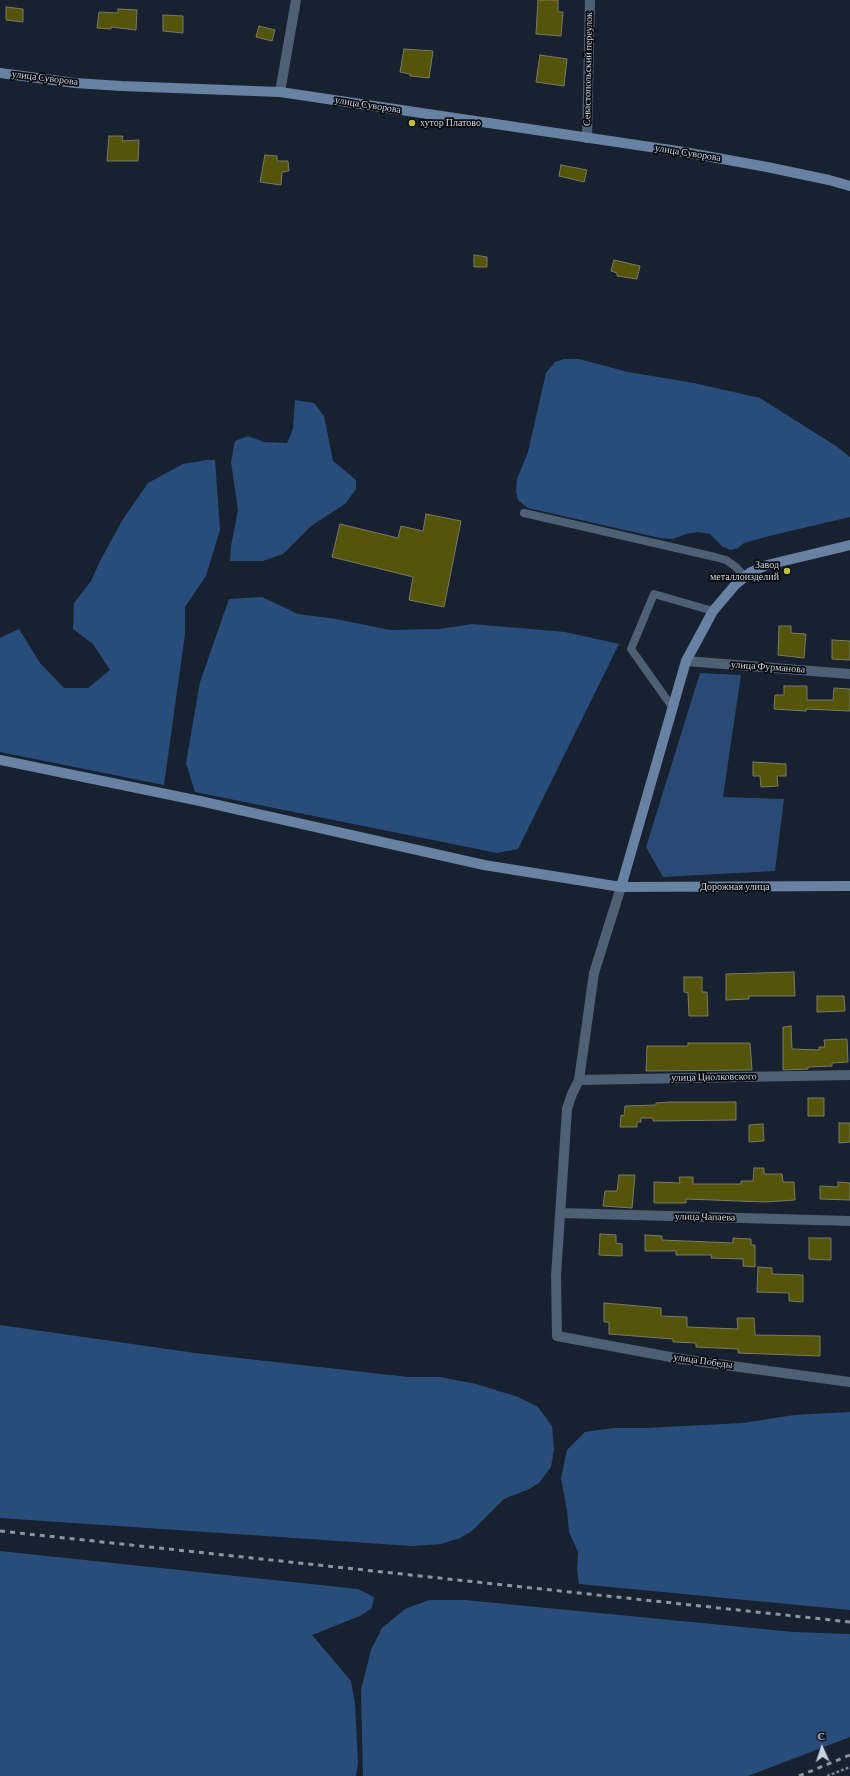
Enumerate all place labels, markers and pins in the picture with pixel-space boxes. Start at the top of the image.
place label: хутор Платово [420,117,481,129]
marker: хутор Платово [407,118,417,128]
place label: Завод металлоизделий [710,559,779,582]
marker: Завод металлоизделий [782,566,792,576]

